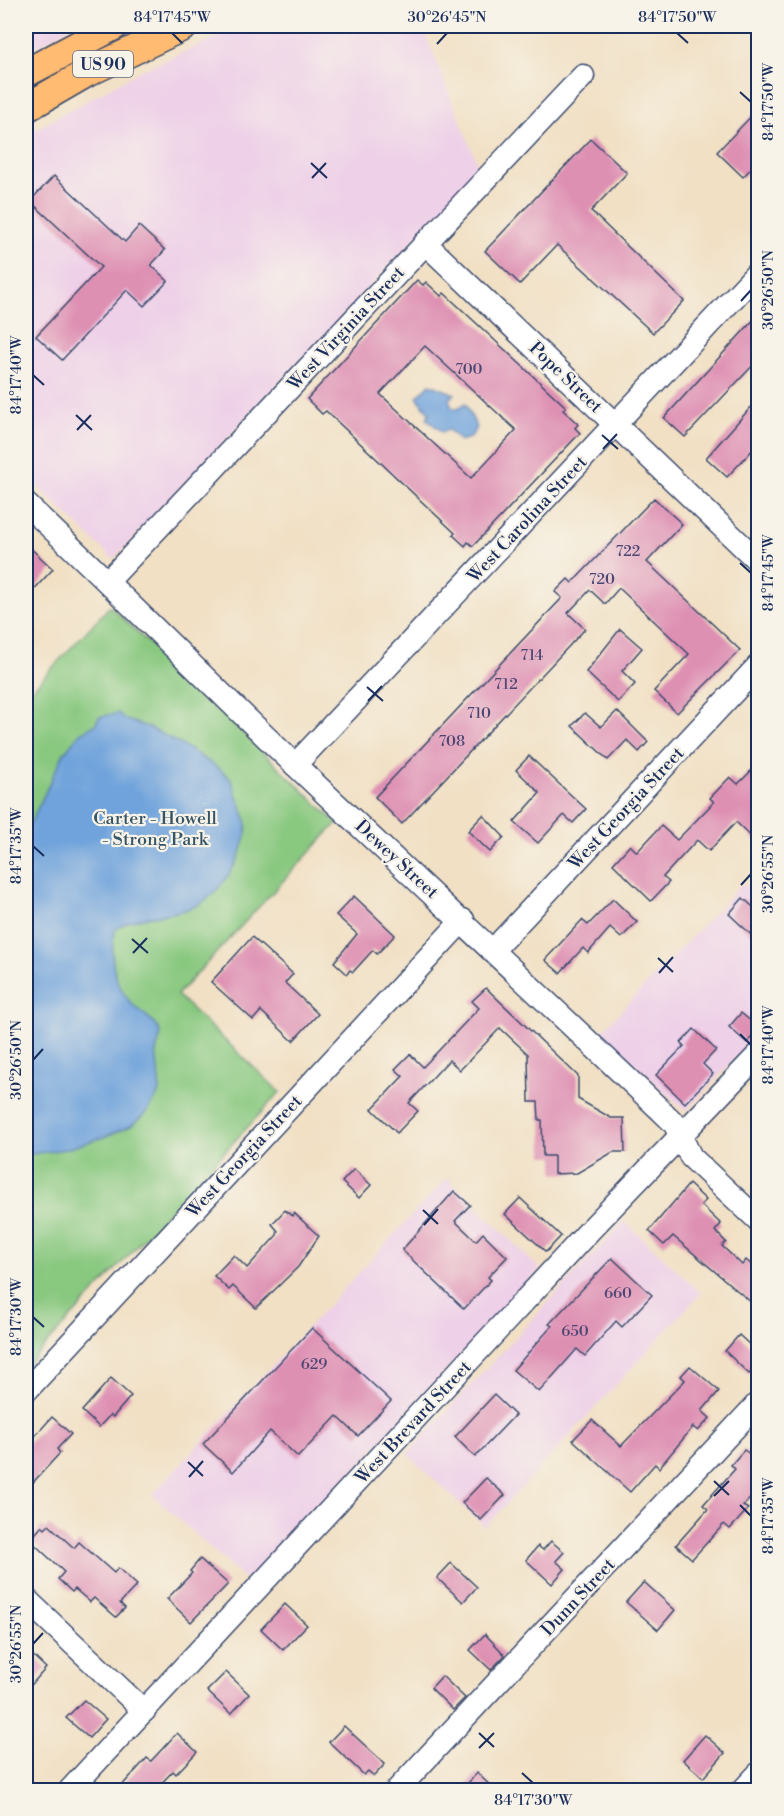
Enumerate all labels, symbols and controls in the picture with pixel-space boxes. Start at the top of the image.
text: 84°17'45"W [133,8,211,27]
text: 30°26'45"N [408,8,486,27]
text: 84°17'50"W [638,8,716,27]
road number: US 90 [73,51,133,77]
text: 84°17'50"W [759,63,778,141]
text: 30°26'50"N [759,250,778,330]
street label: West Virginia Street [282,261,410,396]
text: 84°17'40"W [7,335,26,414]
street label: Pope Street [524,337,608,418]
house number: 700 [455,360,483,379]
street label: West Carolina Street [462,451,593,588]
text: 84°17'45"W [759,534,778,612]
house number: 722 [616,542,640,561]
house number: 720 [589,570,615,589]
house number: 714 [521,646,544,665]
house number: 712 [494,675,518,694]
house number: 710 [467,704,491,723]
house number: 708 [439,732,465,751]
street label: West Georgia Street [563,742,690,875]
text: 84°17'35"W [7,807,26,884]
park label: Carter - Howell - Strong Park [93,807,217,851]
street label: Dewey Street [350,815,444,904]
text: 30°26'55"N [759,835,778,913]
text: 84°17'40"W [759,1005,778,1084]
text: 30°26'50"N [7,1020,26,1100]
street label: West Georgia Street [181,1090,308,1223]
text: 84°17'30"W [7,1278,26,1356]
house number: 660 [604,1284,632,1303]
house number: 650 [561,1322,589,1341]
house number: 629 [301,1355,327,1374]
street label: West Brevard Street [350,1355,477,1489]
text: 84°17'35"W [759,1477,778,1554]
street label: Dunn Street [536,1553,621,1641]
text: 30°26'55"N [7,1605,26,1683]
text: 84°17'30"W [494,1791,572,1810]

